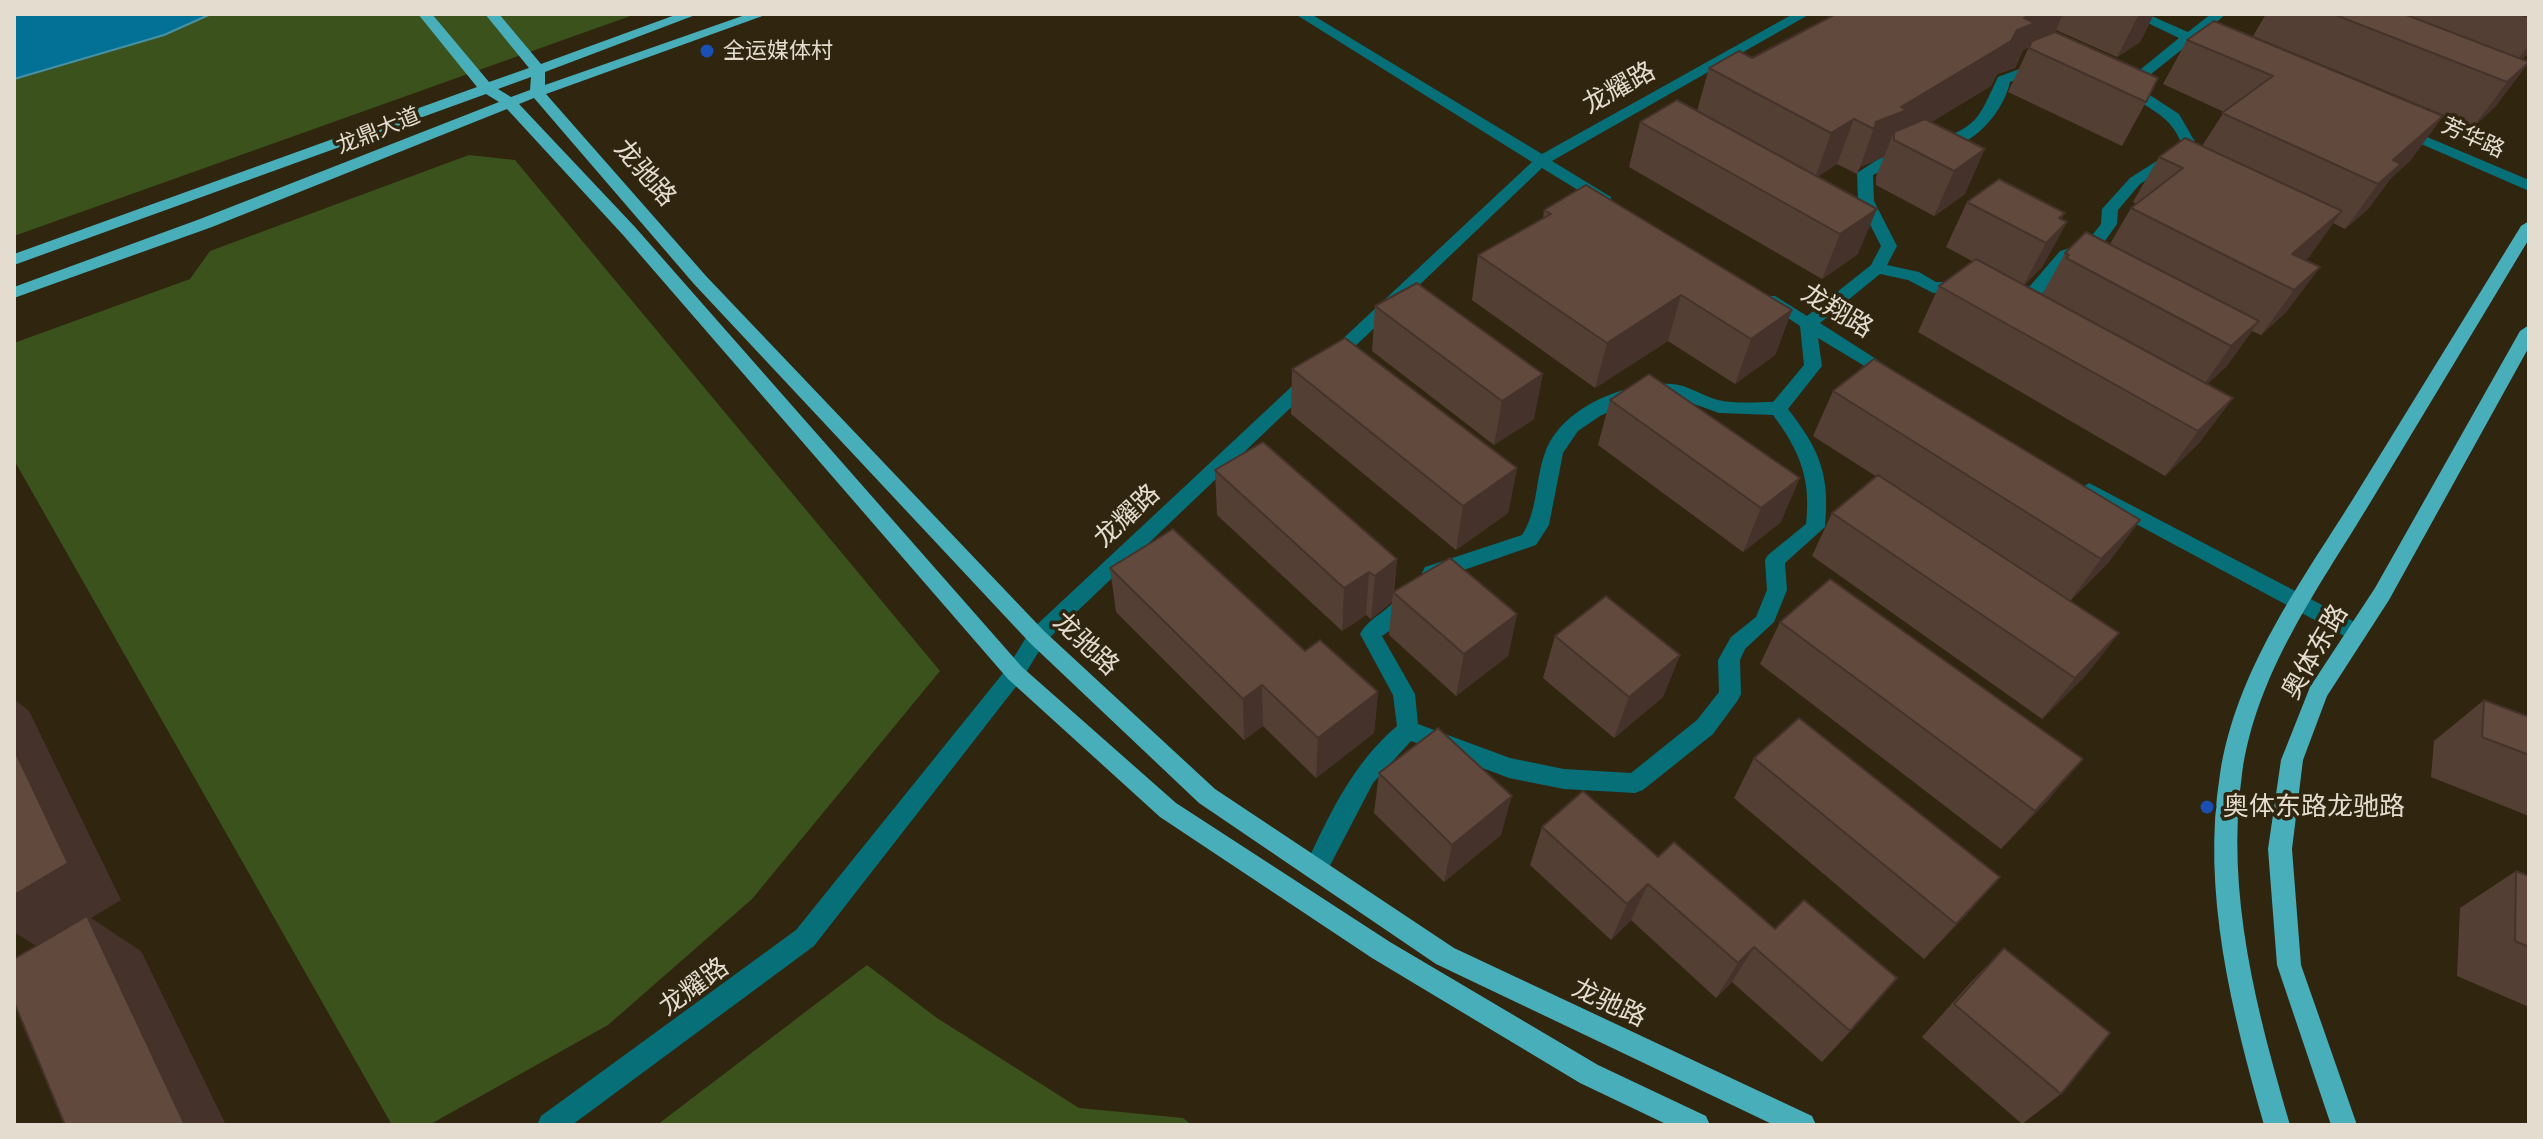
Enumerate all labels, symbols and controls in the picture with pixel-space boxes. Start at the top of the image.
place label: 全运媒体村 [723,38,833,64]
marker: 全运媒体村 [698,42,716,60]
street label: 龙耀路 [1577,55,1661,121]
street label: 龙鼎大道 [332,102,424,160]
street label: 芳华路 [2437,113,2509,163]
street label: 龙驰路 [608,133,682,213]
street label: 龙翔路 [1796,278,1878,344]
street label: 龙耀路 [1088,478,1166,554]
street label: 奥体东路 [2275,599,2355,705]
street label: 龙驰路 [1047,606,1125,682]
place label: 奥体东路龙驰路 [2223,791,2405,823]
marker: 奥体东路龙驰路 [2198,798,2216,816]
street label: 龙耀路 [653,951,735,1023]
street label: 龙驰路 [1567,972,1651,1034]

